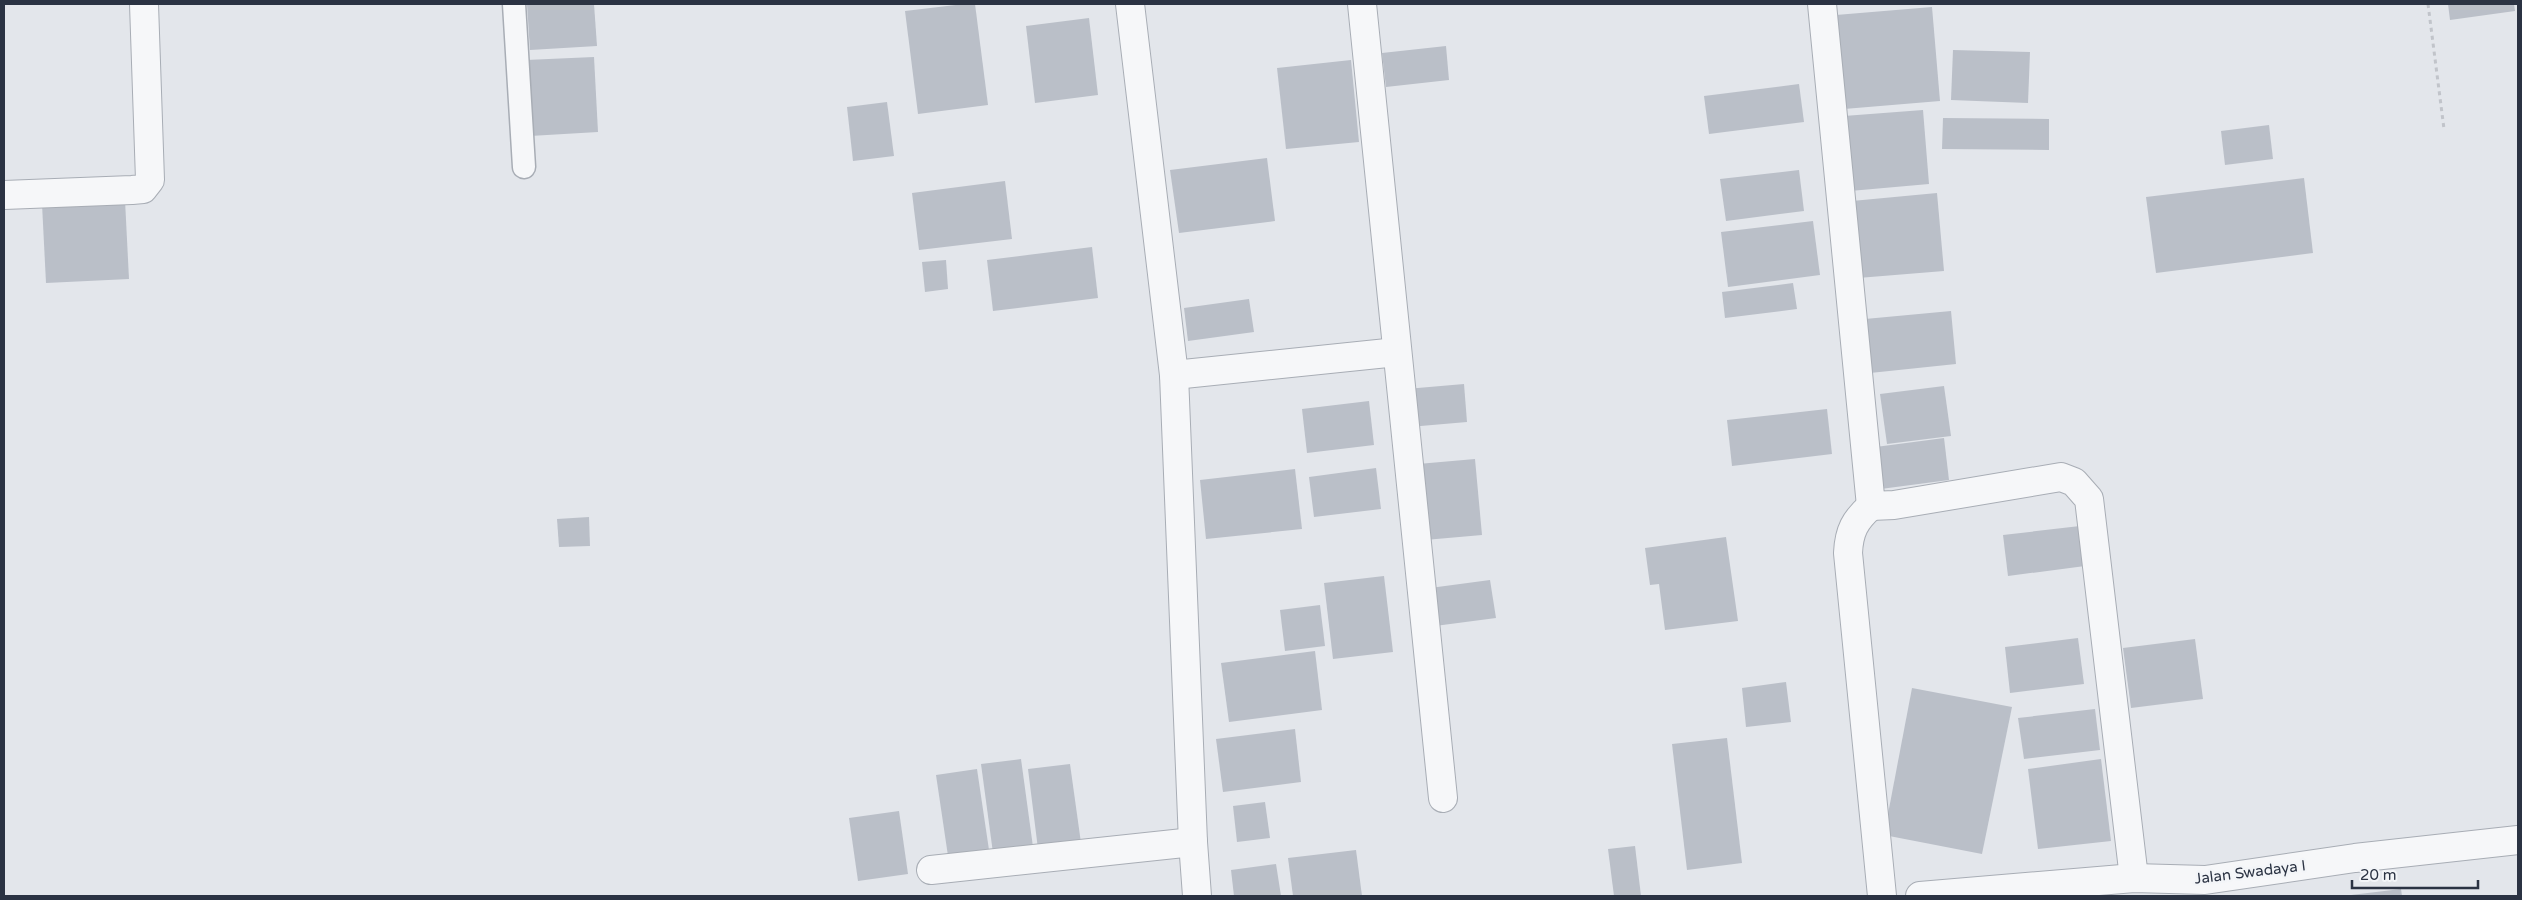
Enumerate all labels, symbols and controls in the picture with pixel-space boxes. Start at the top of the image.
street label: Jalan Swadaya I [2193,856,2307,888]
scale bar [2352,858,2478,890]
text: 20 m [2360,866,2397,884]

